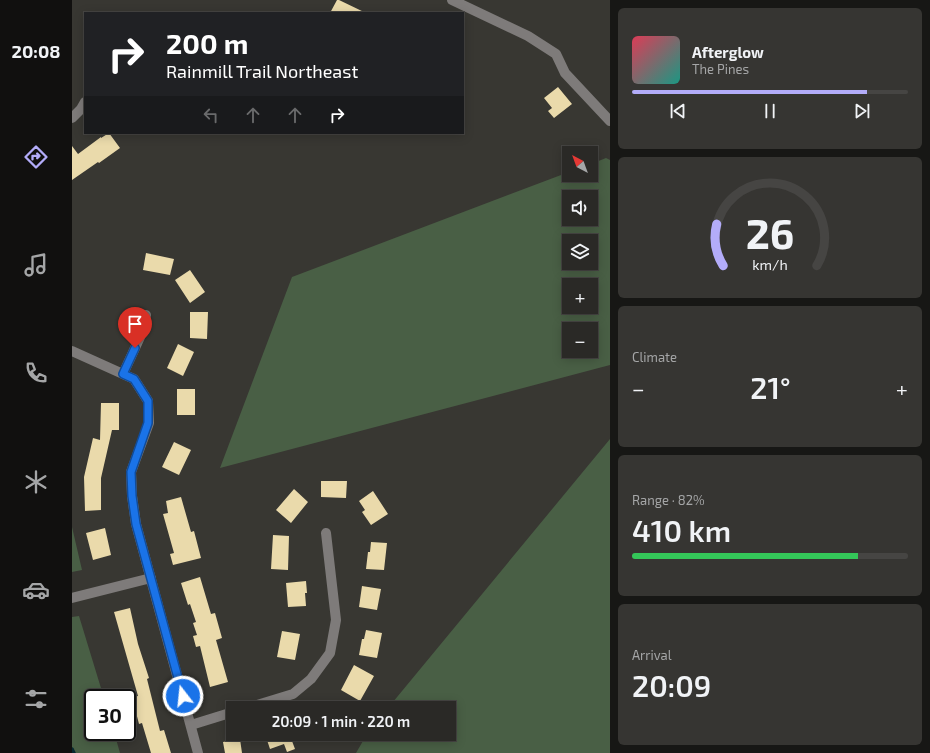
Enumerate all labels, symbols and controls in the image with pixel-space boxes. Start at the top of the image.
text: 200 m [166,26,248,60]
icon: right [100,28,152,80]
text: 20:08 [11,40,61,62]
text: Afterglow [692,43,764,61]
text: Rainmill Trail Northeast [166,60,358,82]
text: The Pines [692,61,749,77]
icon: previous [667,100,689,122]
icon: pause [759,100,781,122]
icon: next [851,100,873,122]
icon: left [200,104,222,126]
icon: ahead [242,104,264,126]
icon: ahead [284,104,306,126]
icon: right [326,104,348,126]
icon: directions [22,143,50,171]
north arrow [562,146,598,182]
map controls [562,146,598,358]
button: sound [562,190,598,226]
text: 26 [746,206,794,256]
button: layers [562,234,598,270]
icon: music [22,251,50,279]
text: km/h [752,255,788,272]
button: + [562,278,598,314]
pin [118,307,152,348]
icon: arrive [124,313,146,335]
button: − [562,322,598,358]
text: Climate [632,349,677,365]
icon: phone [22,359,50,387]
text: 21° [750,369,791,405]
text: − [632,375,645,401]
text: + [896,375,908,401]
icon: climate [22,468,50,496]
text: Range · 82% [632,492,705,508]
text: 410 km [632,512,731,548]
icon: car [22,576,50,604]
text: Arrival [632,647,672,663]
text: 20:09 [632,667,711,703]
position arrow [162,675,204,717]
icon: filters [22,685,50,713]
speed limit sign: 30 [84,689,136,741]
text: 20:09 · 1 min · 220 m [272,712,410,730]

